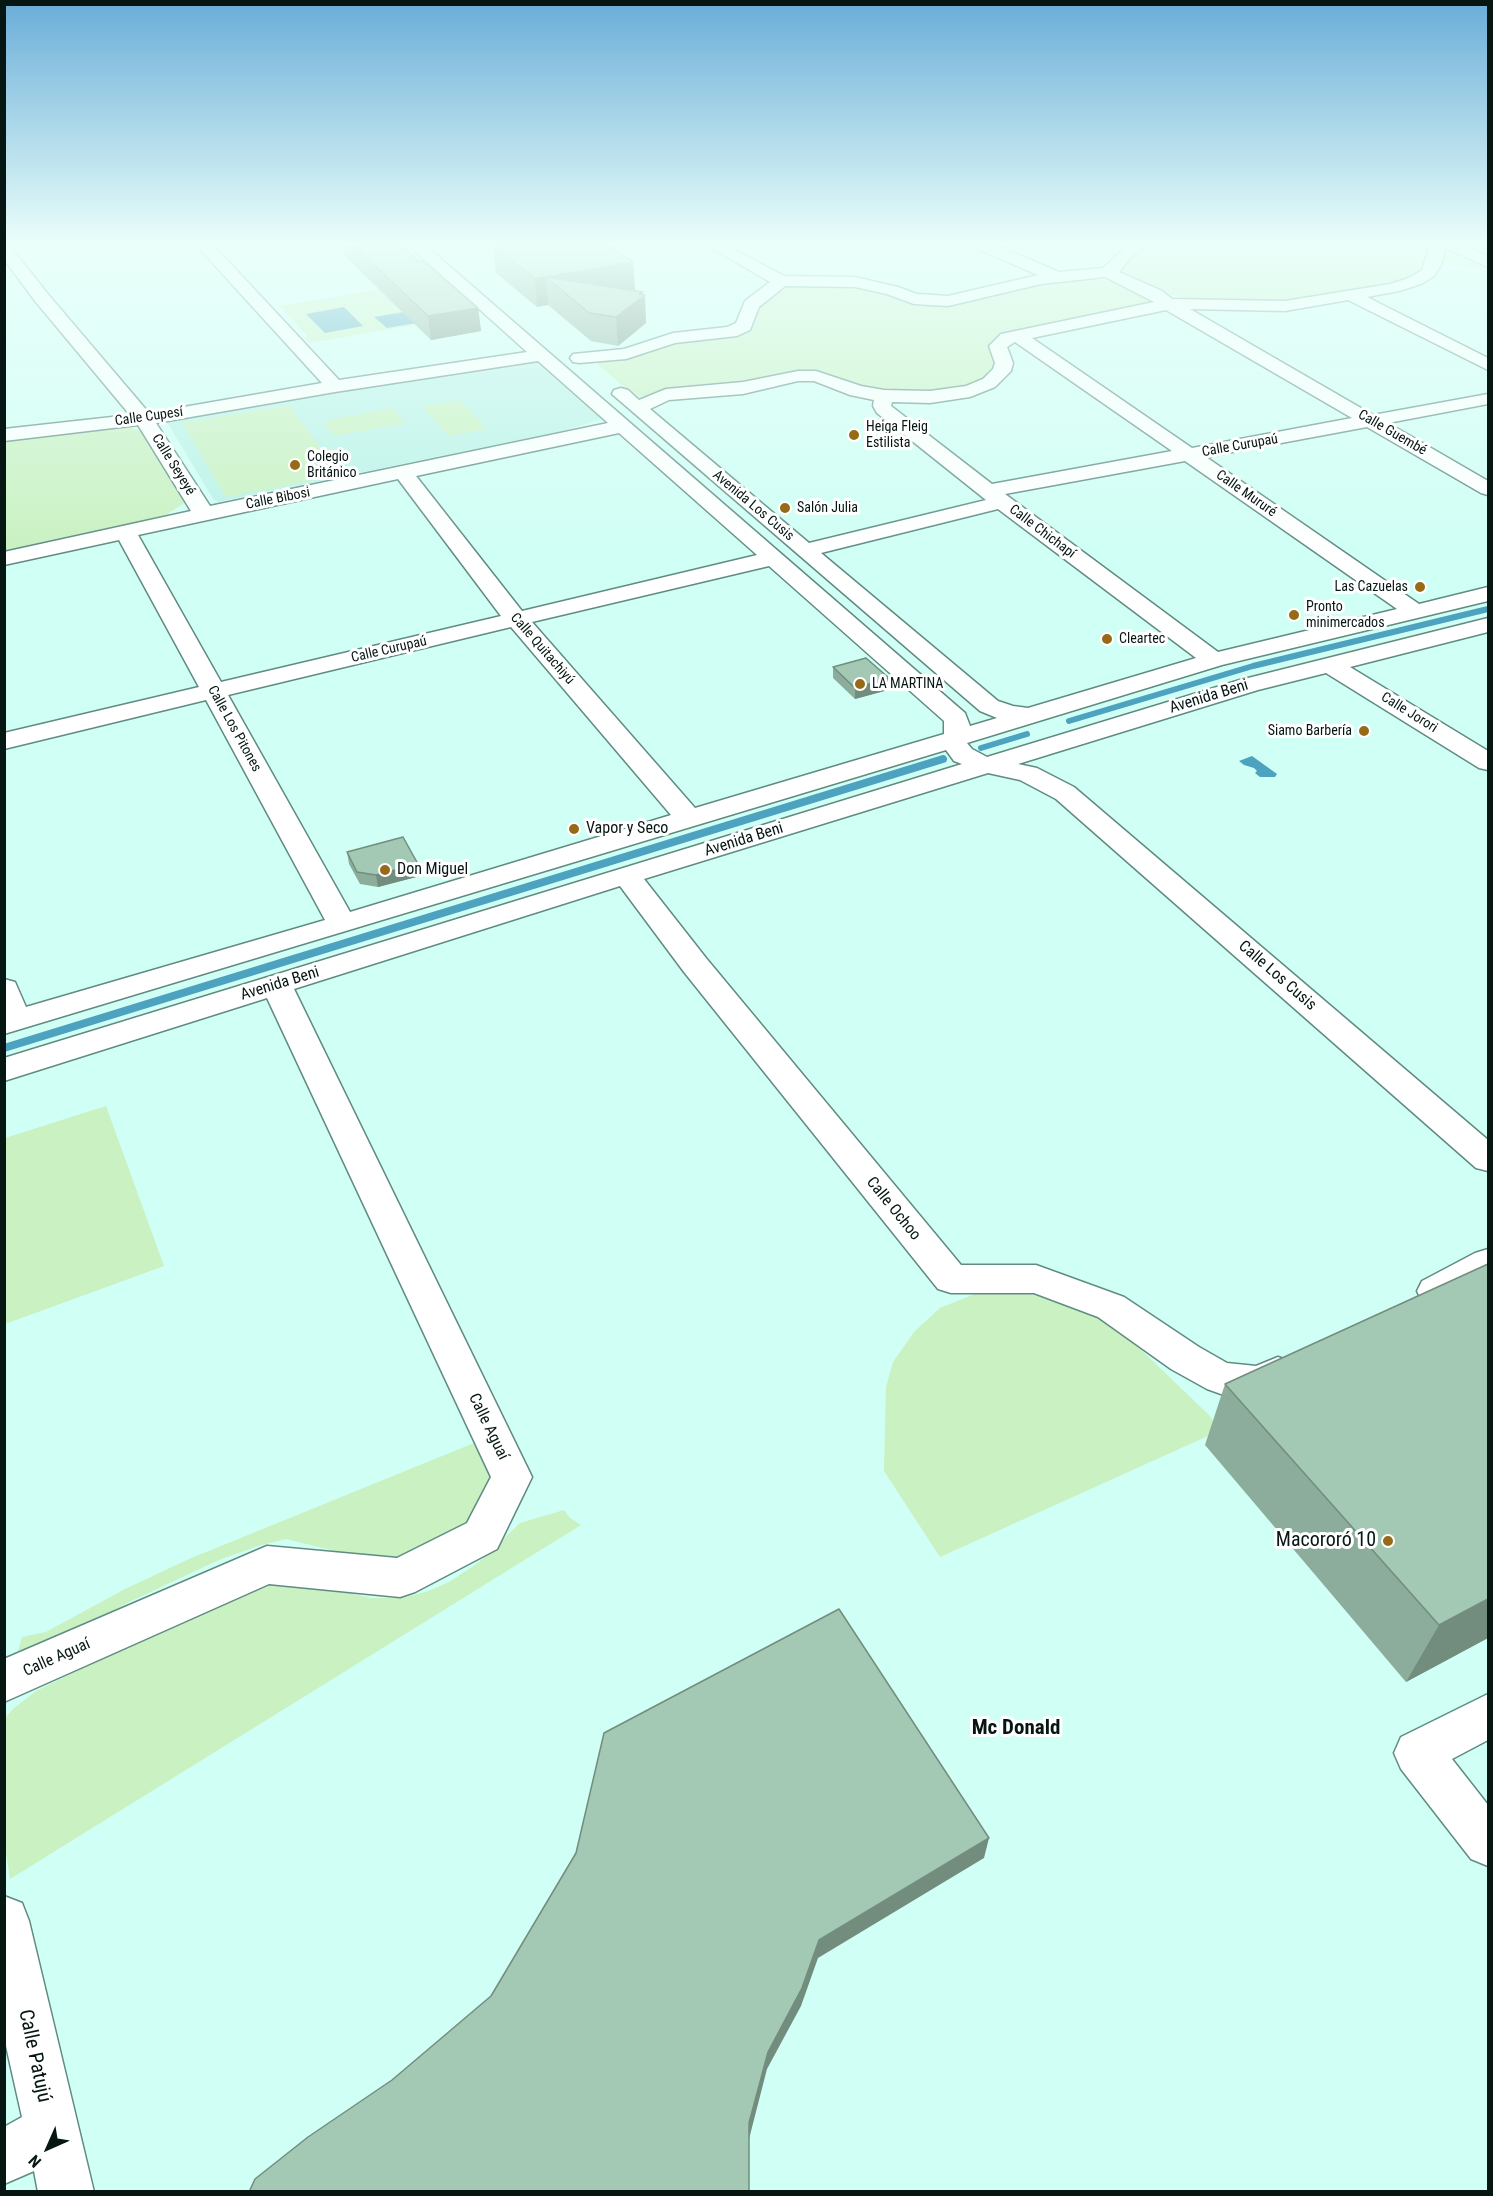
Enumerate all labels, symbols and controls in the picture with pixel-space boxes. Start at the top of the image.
street label: Calle Cupesí [114,404,184,430]
street label: Calle Guembé [1355,407,1429,459]
place label: Heiga Fleig Estilista [866,419,928,452]
marker: Heiga Fleig Estilista [847,428,861,442]
street label: Calle Seyeyé [148,431,198,499]
street label: Calle Curupaú [1201,431,1279,461]
place label: Colegio Británico [307,449,356,482]
marker: Colegio Británico [288,458,302,472]
street label: Avenida Los Cusis [709,467,797,545]
street label: Calle Mururé [1213,467,1279,521]
street label: Calle Bibosi [244,485,312,513]
place label: Salón Julia [797,500,858,516]
marker: Salón Julia [778,501,792,515]
street label: Calle Chichapí [1005,502,1079,562]
place label: Las Cazuelas [1335,579,1408,595]
marker: Las Cazuelas [1413,580,1427,594]
place label: Pronto minimercados [1306,599,1385,632]
marker: Pronto minimercados [1287,608,1301,622]
street label: Calle Quitachiyú [506,610,578,688]
place label: Cleartec [1119,631,1165,647]
marker: Cleartec [1100,632,1114,646]
street label: Calle Curupaú [350,633,428,667]
place label: LA MARTINA [872,676,943,692]
street label: Avenida Beni [1167,676,1251,718]
marker: LA MARTINA [853,677,867,691]
street label: Calle Los Pitones [203,683,265,775]
street label: Calle Jorori [1378,689,1440,737]
place label: Siamo Barbería [1268,723,1352,739]
marker: Siamo Barbería [1357,724,1371,738]
place label: Vapor y Seco [586,819,668,839]
street label: Avenida Beni [702,819,786,861]
marker: Vapor y Seco [567,822,581,836]
place label: Don Miguel [397,860,468,880]
marker: Don Miguel [378,863,392,877]
street label: Calle Los Cusis [1234,937,1320,1015]
street label: Avenida Beni [238,963,322,1005]
street label: Calle Ochoo [862,1173,924,1245]
street label: Calle Aguaí [464,1391,512,1463]
place label: Macororó 10 [1276,1529,1376,1553]
marker: Macororó 10 [1381,1534,1395,1548]
street label: Calle Aguaí [20,1635,94,1681]
district label: Mc Donald [972,1716,1060,1742]
street label: Calle Patujú [12,2007,56,2105]
north arrow [18,2118,78,2178]
text: N [25,2151,45,2171]

